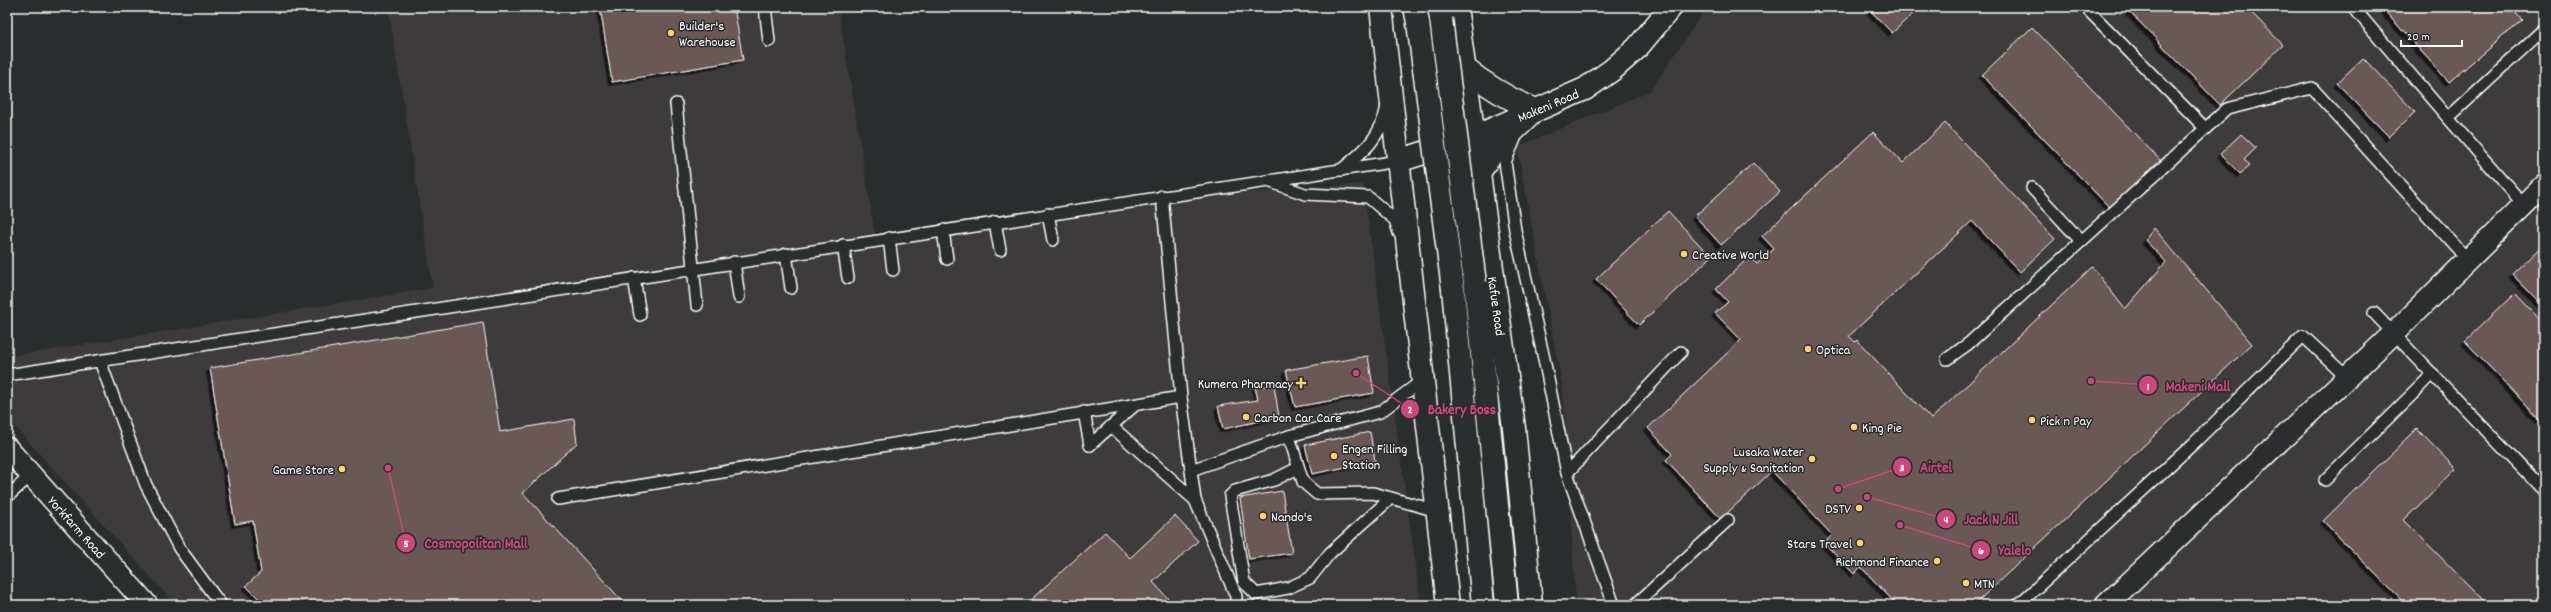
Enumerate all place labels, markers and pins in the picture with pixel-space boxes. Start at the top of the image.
place label: Builder's Warehouse [679,17,736,53]
marker: Builder's Warehouse [666,28,676,38]
place label: Creative World [1692,246,1769,266]
marker: Creative World [1679,249,1689,259]
place label: Optica [1816,341,1851,361]
marker: Optica [1803,344,1813,354]
callout: Makeni Mall [2138,372,2239,399]
place label: Kumera Pharmacy [1198,375,1293,395]
marker: Kumera Pharmacy [1296,378,1306,388]
callout: Bakery Boss [1400,396,1504,423]
place label: Carbon Car Care [1254,409,1341,429]
marker: Carbon Car Care [1241,412,1251,422]
place label: Pick n Pay [2040,412,2092,432]
marker: Pick n Pay [2027,415,2037,425]
place label: King Pie [1862,419,1902,439]
marker: King Pie [1849,422,1859,432]
place label: Engen Filling Station [1342,440,1407,476]
place label: Lusaka Water Supply & Sanitation [1703,443,1805,479]
marker: Engen Filling Station [1329,451,1339,461]
marker: Lusaka Water Supply & Sanitation [1807,454,1817,464]
callout: Airtel [1892,454,1960,481]
place label: Game Store [272,461,334,481]
marker: Game Store [337,464,347,474]
place label: DSTV [1825,500,1851,520]
marker: DSTV [1854,503,1864,513]
callout: Jack N Jill [1936,506,2026,533]
place label: Nando's [1271,508,1313,528]
marker: Nando's [1258,511,1268,521]
callout: Cosmopolitan Mall [396,530,535,557]
place label: Stars Travel [1787,535,1853,555]
callout: Yalelo [1971,536,2040,563]
marker: Stars Travel [1855,538,1865,548]
place label: Richmond Finance [1835,553,1929,573]
marker: Richmond Finance [1932,556,1942,566]
place label: MTN [1974,575,1995,595]
marker: MTN [1961,578,1971,588]

